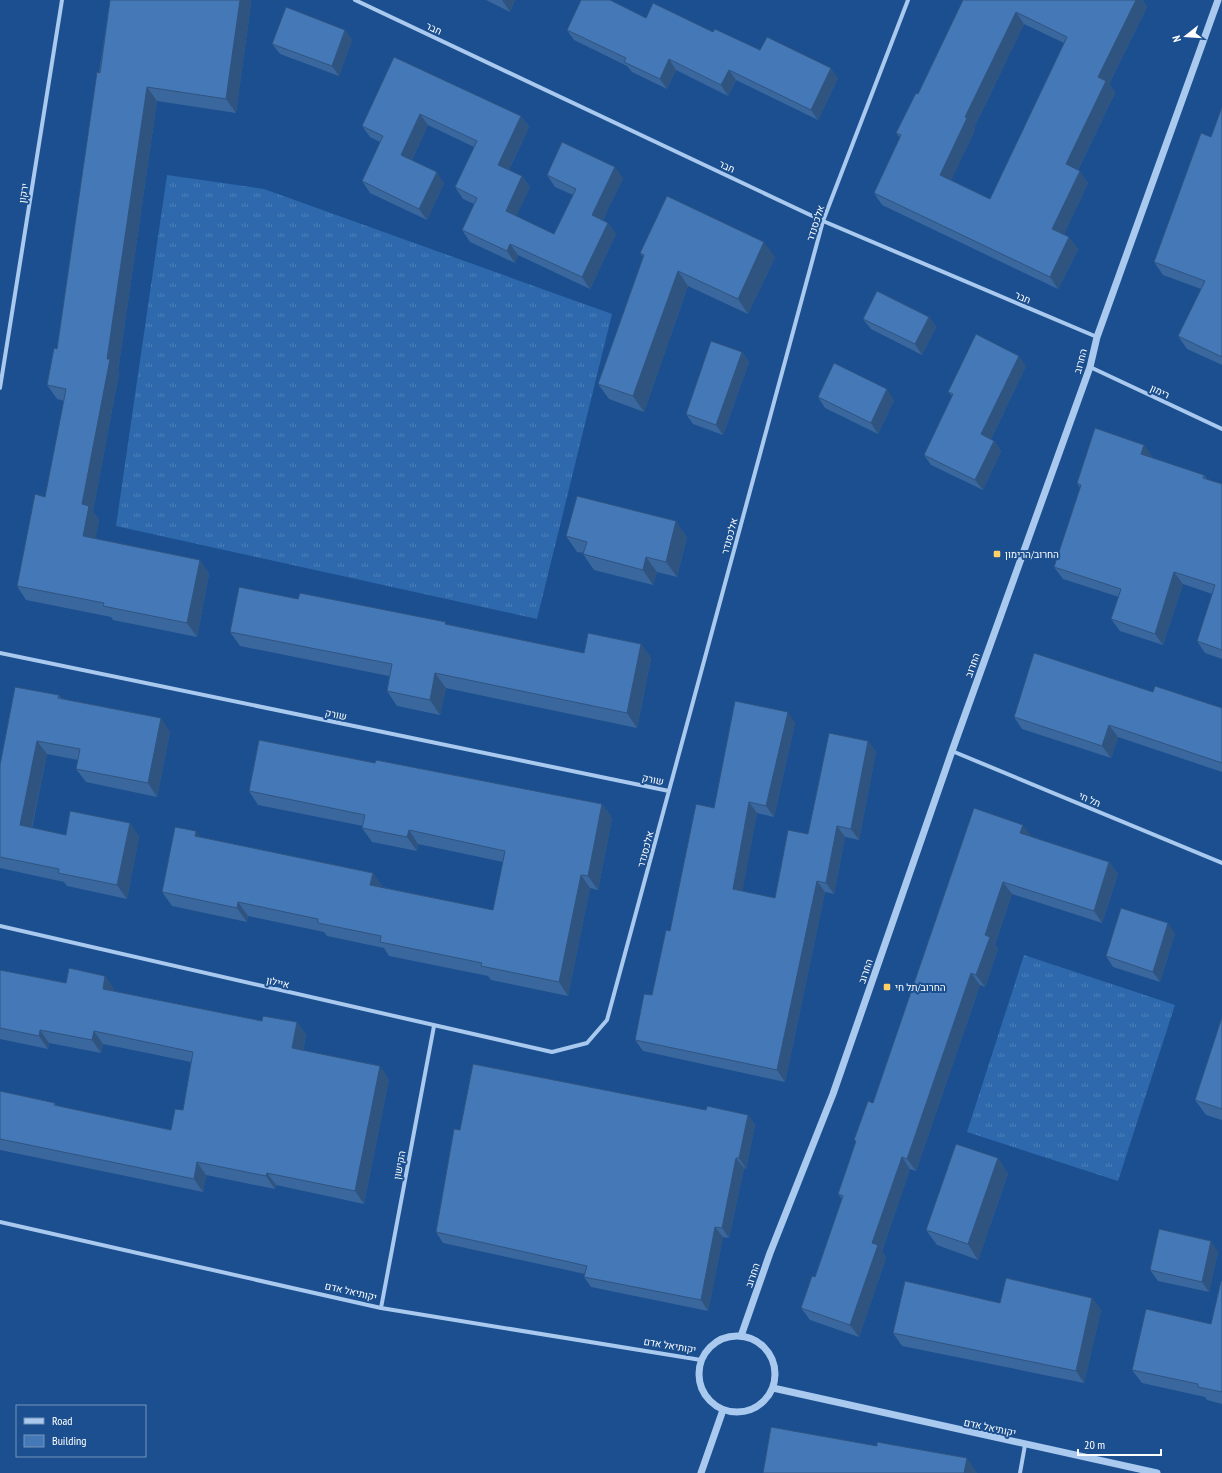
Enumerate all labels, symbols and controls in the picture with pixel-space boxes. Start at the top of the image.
north arrow [1166,16,1206,56]
street label: חבר [424,19,444,38]
text: N [1169,34,1184,44]
street label: חבר [717,157,737,176]
street label: ירקון [16,182,31,204]
street label: אלכסנדר [804,204,827,243]
street label: חבר [1013,288,1033,307]
street label: החרוב [1071,347,1090,375]
street label: רימון [1148,381,1172,402]
street label: אלכסנדר [718,517,741,556]
place label: החרוב/הרימון [1005,548,1059,561]
marker: החרוב/הרימון [992,549,1002,559]
street label: החרוב [962,651,983,679]
street label: שורק [324,706,348,723]
street label: שורק [641,771,665,788]
street label: תל חי [1077,789,1103,810]
street label: אלכסנדר [634,830,657,869]
street label: החרוב [855,957,876,985]
street label: איילון [265,974,291,991]
place label: החרוב/תל חי [895,981,946,994]
marker: החרוב/תל חי [882,982,892,992]
street label: הקישון [390,1150,409,1181]
street label: החרוב [742,1261,763,1289]
street label: יקותיאל אדם [324,1279,378,1304]
street label: יקותיאל אדם [643,1335,697,1356]
legend [16,1405,146,1457]
text: Road [52,1413,72,1428]
street label: יקותיאל אדם [963,1416,1017,1439]
scale bar [1078,1431,1161,1457]
text: Building [52,1433,87,1448]
text: 20 m [1084,1437,1105,1452]

